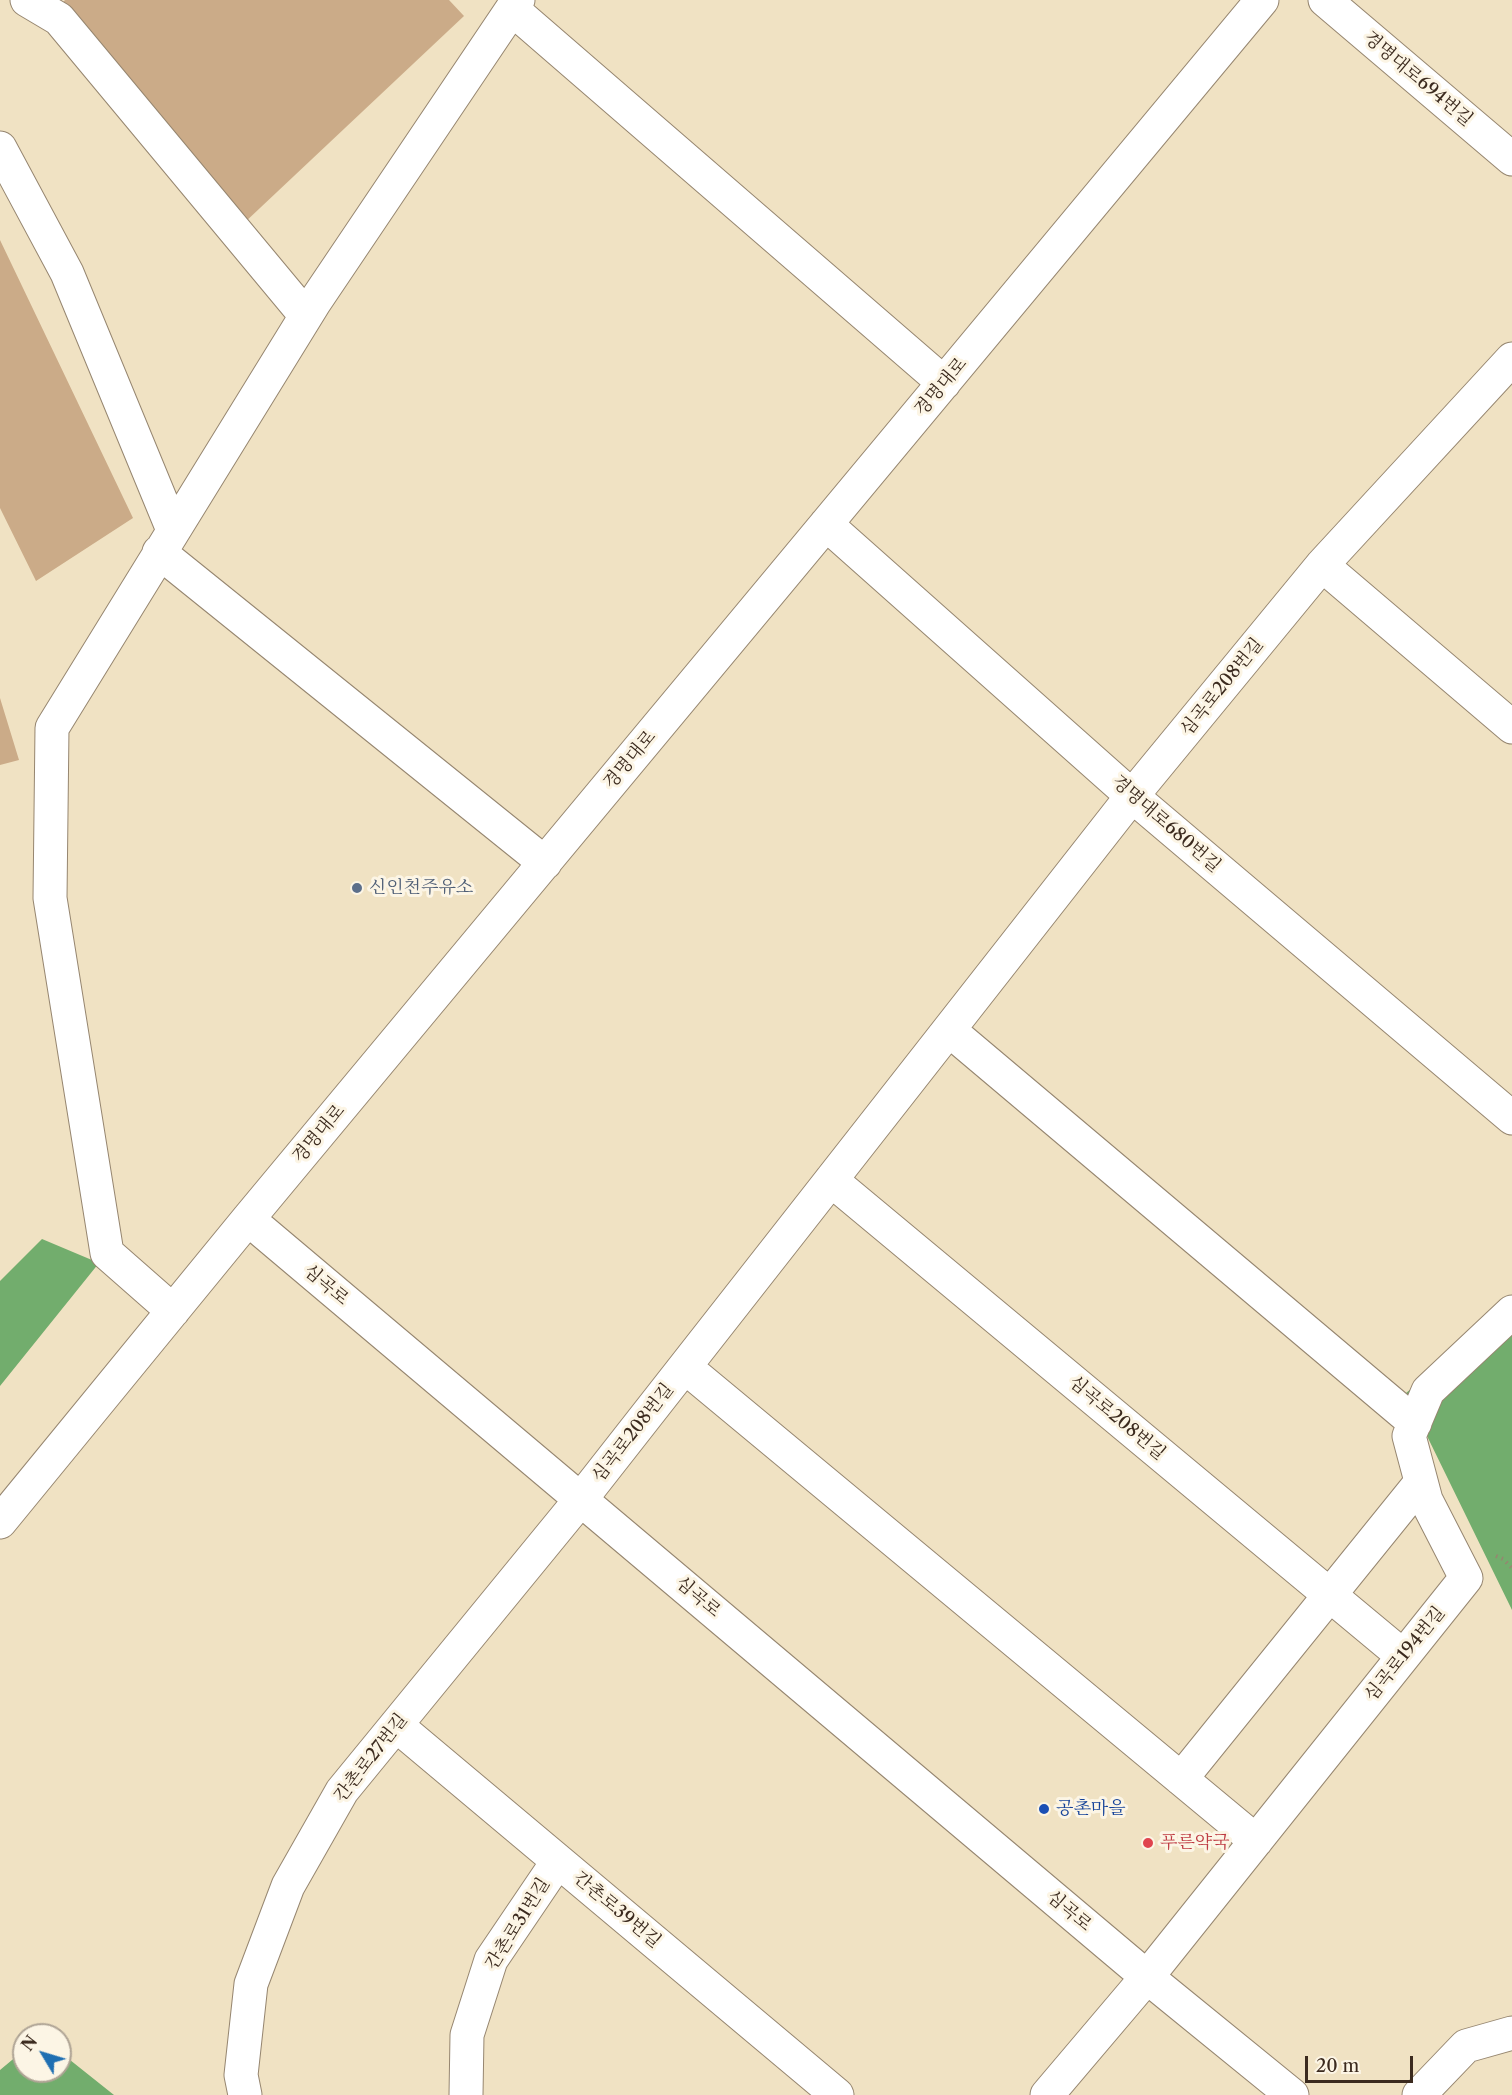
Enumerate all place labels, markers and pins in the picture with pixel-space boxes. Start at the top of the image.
place label: 신인천주유소 [369,877,473,899]
marker: 신인천주유소 [350,881,364,895]
place label: 공촌마을 [1056,1798,1126,1820]
marker: 공촌마을 [1037,1802,1051,1816]
place label: 푸른약국 [1160,1832,1230,1854]
marker: 푸른약국 [1141,1836,1155,1850]

